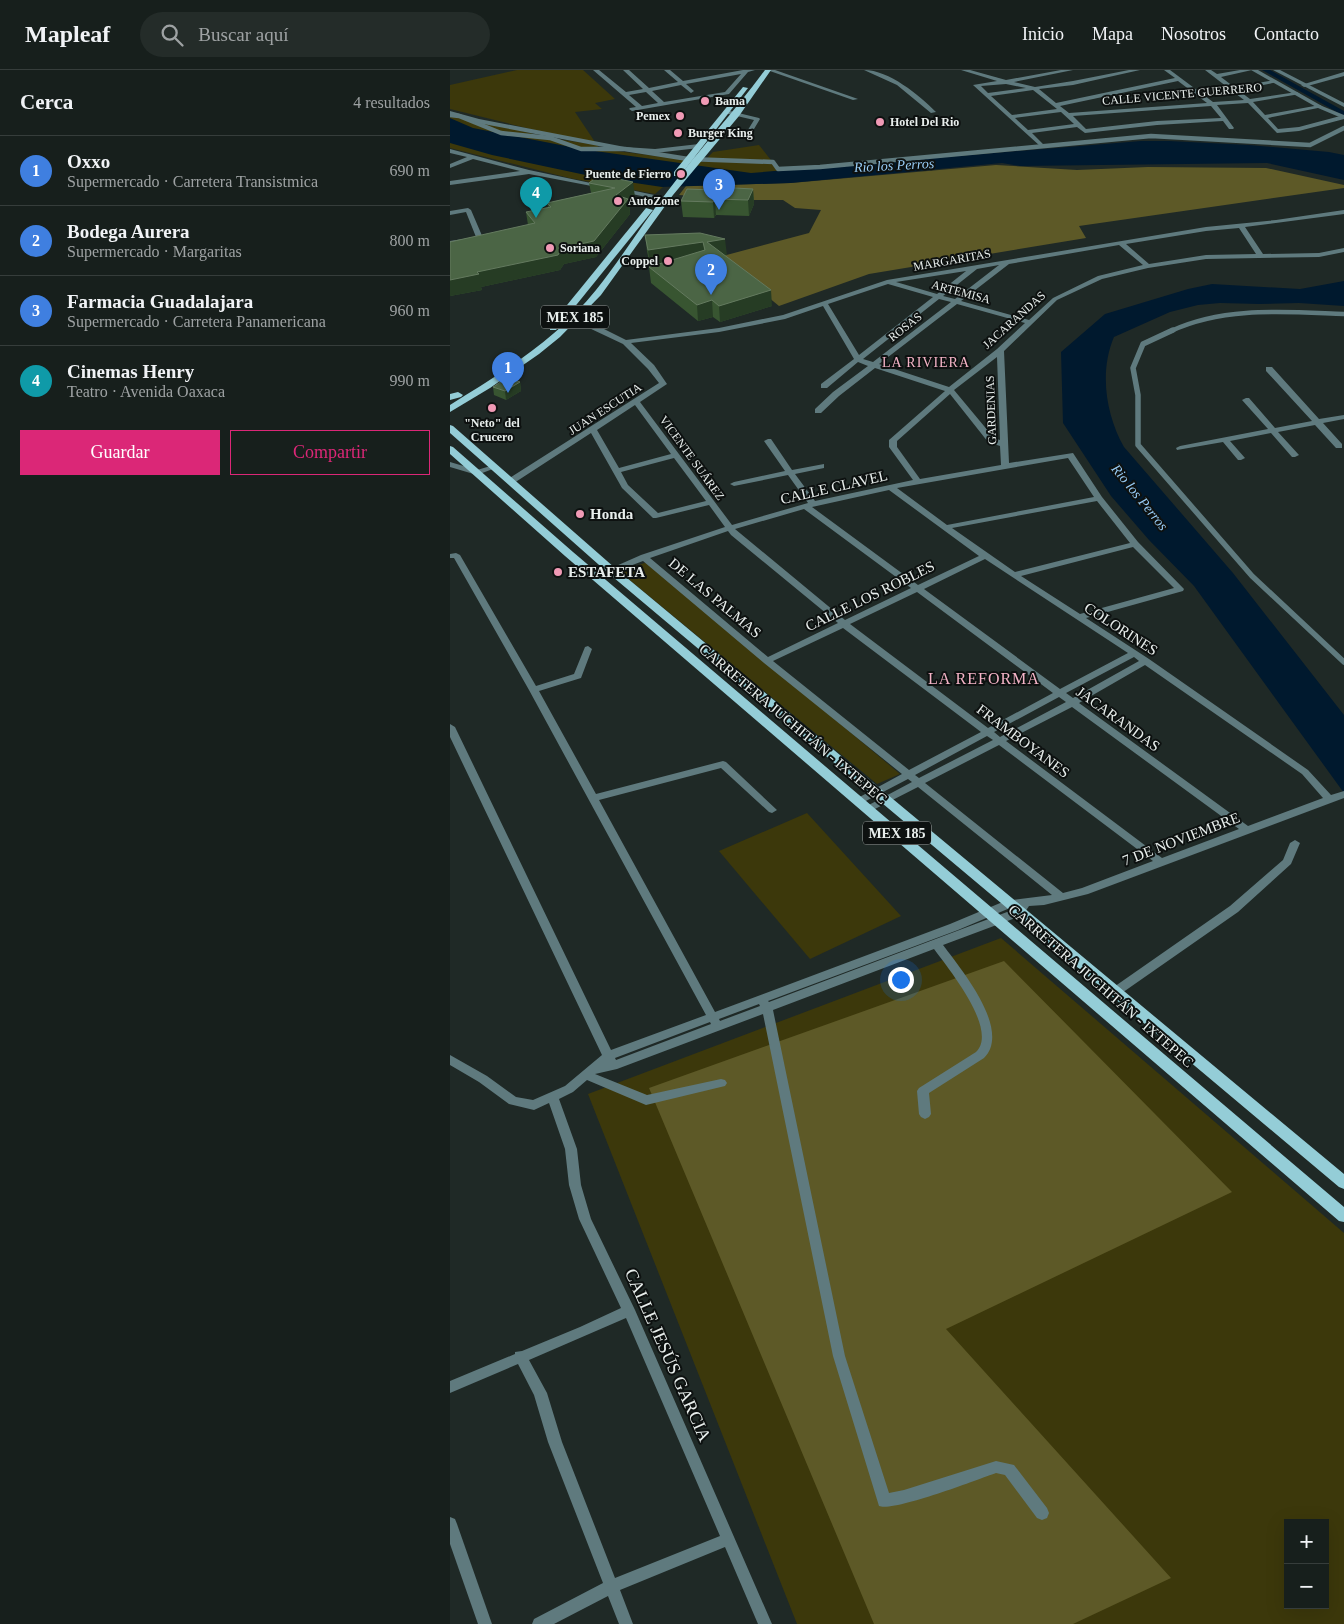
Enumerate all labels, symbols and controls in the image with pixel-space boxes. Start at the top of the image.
search box [140,12,490,57]
text: Mapleaf [25,21,110,47]
icon: search [158,21,186,49]
text: Buscar aquí [198,24,289,45]
text: Inicio [1022,24,1064,44]
text: Mapa [1092,24,1133,44]
text: Nosotros [1161,24,1226,44]
text: Contacto [1254,24,1319,44]
street label: CALLE VICENTE GUERRERO [1101,80,1263,108]
text: Cerca [20,90,73,114]
text: 4 resultados [353,94,430,111]
place label: Bama [715,94,745,108]
marker: Bama [699,95,711,107]
place label: Pemex [636,109,670,123]
marker: Pemex [674,110,686,122]
place label: Hotel Del Rio [890,115,959,129]
marker: Hotel Del Rio [874,116,886,128]
place label: Burger King [688,126,753,140]
marker: Burger King [672,127,684,139]
text: Oxxo [67,151,110,172]
water label: Rio los Perros [853,156,935,175]
text: 1 [32,162,40,179]
text: 690 m [390,162,430,179]
place label: Puente de Fierro [585,167,671,181]
marker: Puente de Fierro [675,168,687,180]
pin: 3 [703,169,735,210]
text: Supermercado · Carretera Transistmica [67,173,318,190]
pin: 4 [520,177,552,218]
place label: AutoZone [628,194,680,208]
marker: AutoZone [612,195,624,207]
text: Bodega Aurera [67,221,190,242]
text: 2 [32,232,40,249]
text: 800 m [390,232,430,249]
place label: Soriana [560,241,600,255]
marker: Soriana [544,242,556,254]
text: Supermercado · Margaritas [67,243,242,260]
street label: MARGARITAS [912,246,992,274]
place label: Coppel [621,254,659,268]
pin: 2 [695,254,727,295]
marker: Coppel [662,255,674,267]
street label: ARTEMISA [930,277,992,307]
street label: JACARANDAS [980,288,1048,352]
text: Farmacia Guadalajara [67,291,253,312]
text: 3 [32,302,40,319]
text: 960 m [390,302,430,319]
road number: MEX 185 [541,306,609,328]
street label: ROSAS [885,310,925,344]
text: Supermercado · Carretera Panamericana [67,313,326,330]
pin: 1 [492,352,524,393]
district label: LA RIVIERA [882,355,970,370]
text: Cinemas Henry [67,361,194,382]
text: 4 [32,372,40,389]
text: 990 m [390,372,430,389]
street label: GARDENIAS [983,375,999,445]
street label: JUAN ESCUTIA [566,380,644,438]
text: Teatro · Avenida Oaxaca [67,383,225,400]
marker: "Neto" del Crucero [486,402,498,414]
street label: VICENTE SUÁREZ [657,413,727,503]
place label: "Neto" del Crucero [464,416,520,444]
button: Guardar [20,430,220,475]
button: Compartir [230,430,430,475]
water label: Rio los Perros [1108,461,1171,534]
street label: CALLE CLAVEL [779,467,889,507]
place label: Honda [590,506,634,522]
marker: Honda [574,508,586,520]
street label: DE LAS PALMAS [666,555,764,641]
street label: CALLE LOS ROBLES [803,558,937,634]
place label: ESTAFETA [568,564,645,580]
marker: ESTAFETA [552,566,564,578]
street label: COLORINES [1081,599,1161,659]
street label: CARRETERA JUCHITÁN - IXTEPEC [696,641,890,807]
district label: LA REFORMA [928,670,1040,687]
street label: JACARANDAS [1073,683,1163,755]
street label: FRAMBOYANES [974,701,1072,781]
street label: 7 DE NOVIEMBRE [1120,809,1242,869]
road number: MEX 185 [863,821,931,844]
street label: CARRETERA JUCHITÁN - IXTEPEC [1005,901,1197,1071]
your location [888,967,914,993]
street label: CALLE JESÚS GARCIA [621,1265,716,1444]
map controls [1284,1519,1329,1609]
button: + [1284,1519,1329,1564]
button: − [1284,1564,1329,1609]

